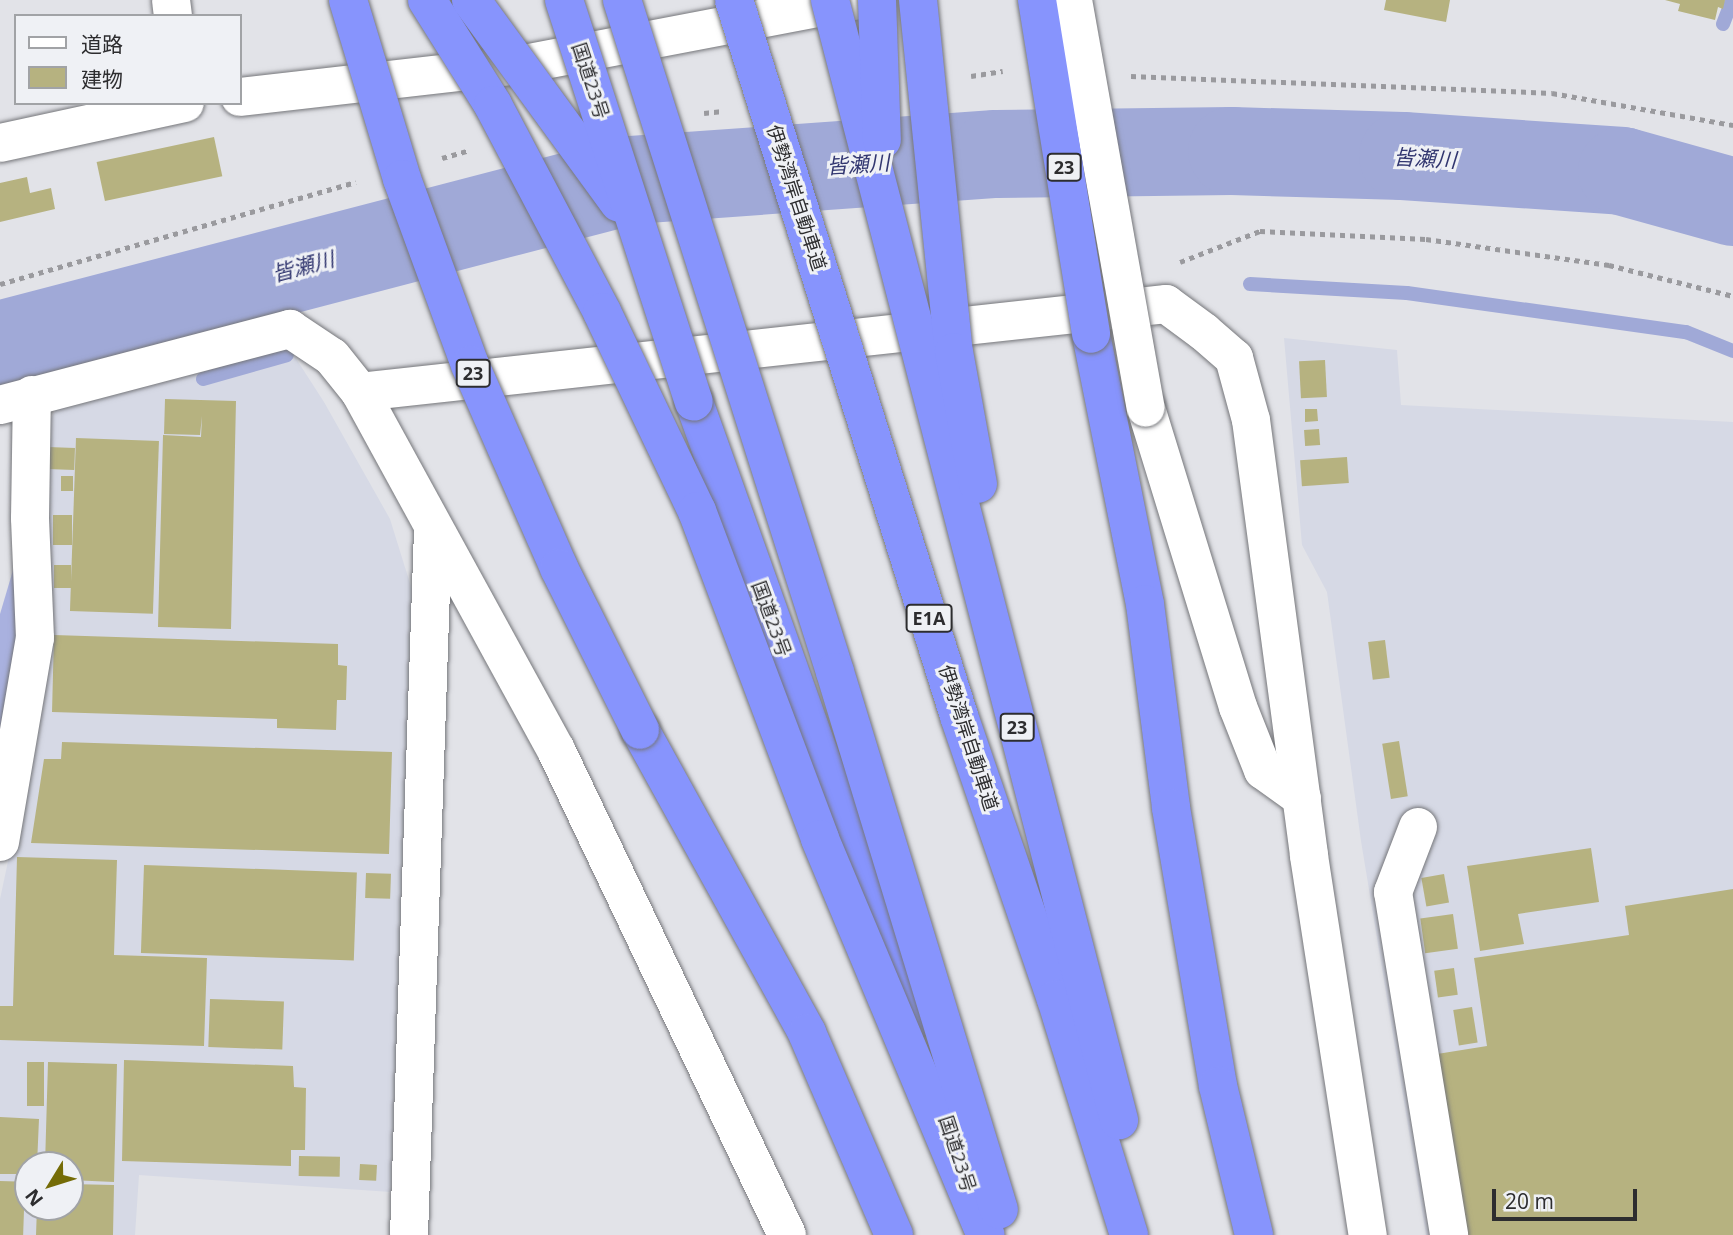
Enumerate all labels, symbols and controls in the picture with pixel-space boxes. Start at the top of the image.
legend [14,14,242,105]
text: 道路 [81,30,123,58]
street label: 国道23号 [567,40,613,122]
text: 建物 [81,65,123,93]
street label: 伊勢湾岸自動車道 [762,122,830,274]
water label: 皆瀬川 [1393,144,1457,172]
water label: 皆瀬川 [826,149,890,179]
road number: 23 [1046,152,1082,182]
water label: 皆瀬川 [269,246,337,286]
road number: 23 [456,358,490,388]
street label: 国道23号 [747,578,795,660]
road number: E1A [904,604,954,632]
street label: 伊勢湾岸自動車道 [934,662,1002,814]
road number: 23 [1000,712,1034,742]
street label: 国道23号 [934,1113,980,1195]
north arrow [14,1151,84,1221]
scale bar [1495,1176,1640,1220]
text: N [19,1184,49,1212]
text: 20 m [1505,1187,1554,1215]

